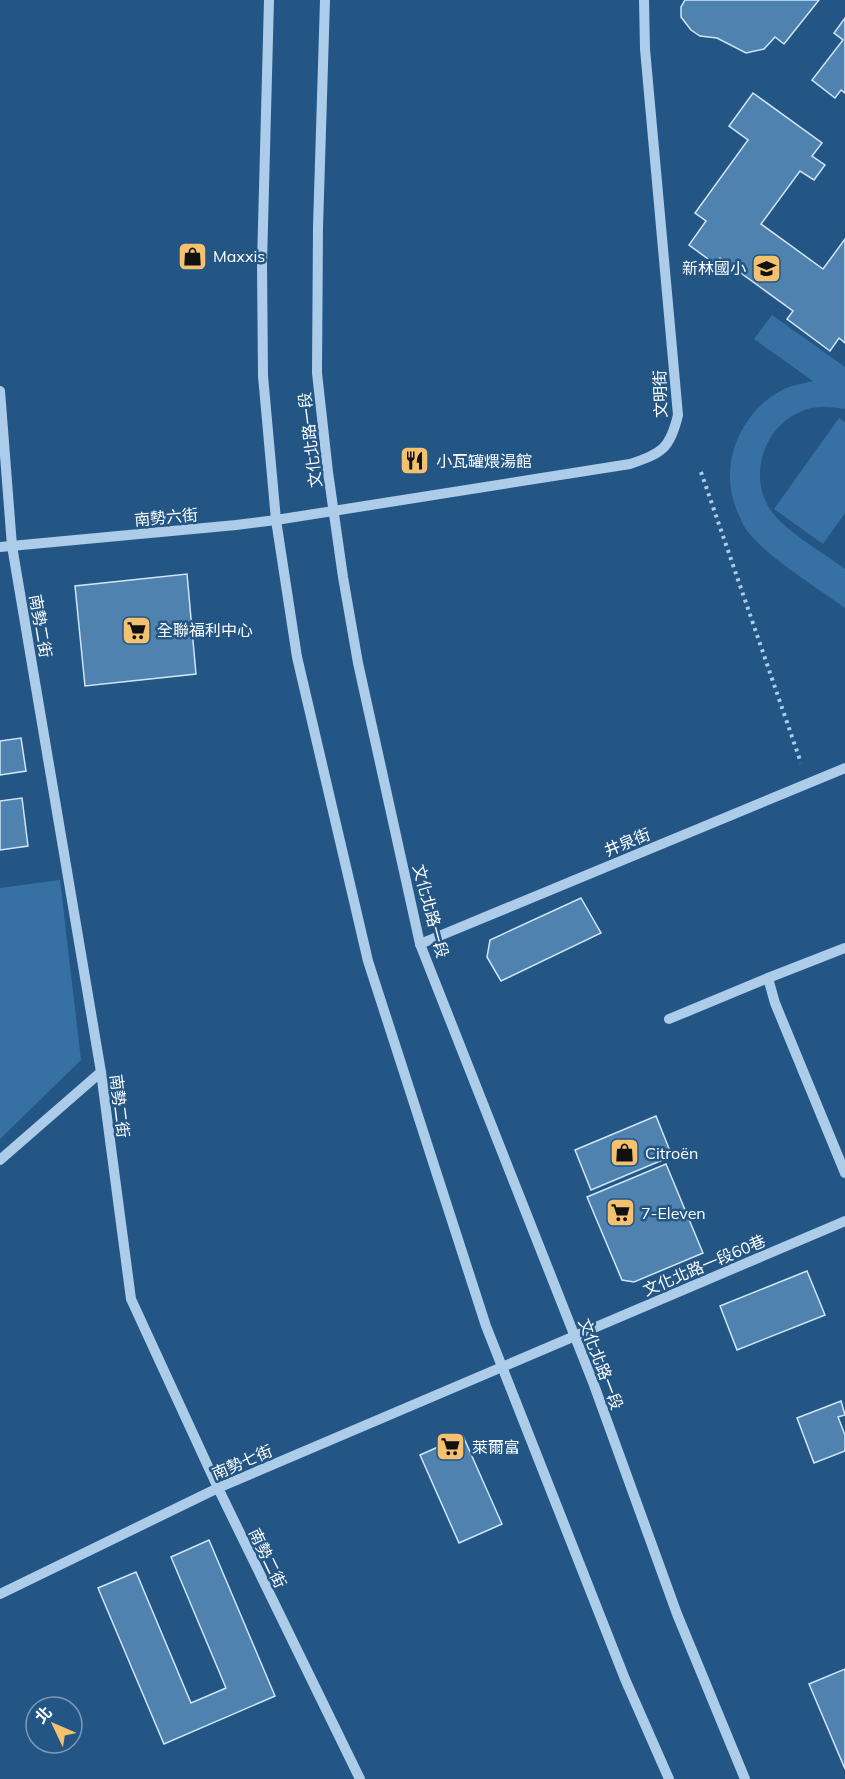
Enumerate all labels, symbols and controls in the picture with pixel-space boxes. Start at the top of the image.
shop icon: Maxxis [176,240,208,272]
place label: Maxxis [213,246,265,266]
school or university icon: 新林國小 [751,252,783,284]
place label: 新林國小 [682,258,746,278]
street label: 文明街 [649,370,671,418]
street label: 文化北路一段 [294,391,326,489]
restaurant icon: 小瓦罐煨湯館 [399,445,431,477]
place label: 小瓦罐煨湯館 [436,451,532,471]
street label: 南勢六街 [133,504,199,530]
street label: 南勢二街 [26,593,56,659]
supermarket icon: 全聯福利中心 [120,614,152,646]
place label: 全聯福利中心 [157,620,253,640]
street label: 井泉街 [601,824,653,860]
street label: 文化北路一段 [409,862,453,960]
street label: 南勢二街 [106,1073,134,1139]
shop icon: Citroën [608,1137,640,1169]
place label: Citroën [645,1143,698,1163]
supermarket icon: 7-Eleven [604,1197,636,1229]
place label: 7-Eleven [641,1203,706,1223]
street label: 文化北路一段60巷 [640,1230,768,1300]
street label: 文化北路一段 [574,1316,628,1412]
supermarket icon: 萊爾富 [435,1431,467,1463]
place label: 萊爾富 [472,1437,520,1457]
street label: 南勢七街 [209,1440,275,1484]
street label: 南勢二街 [245,1525,291,1591]
north arrow [24,1695,84,1755]
text: 北 [30,1702,56,1727]

